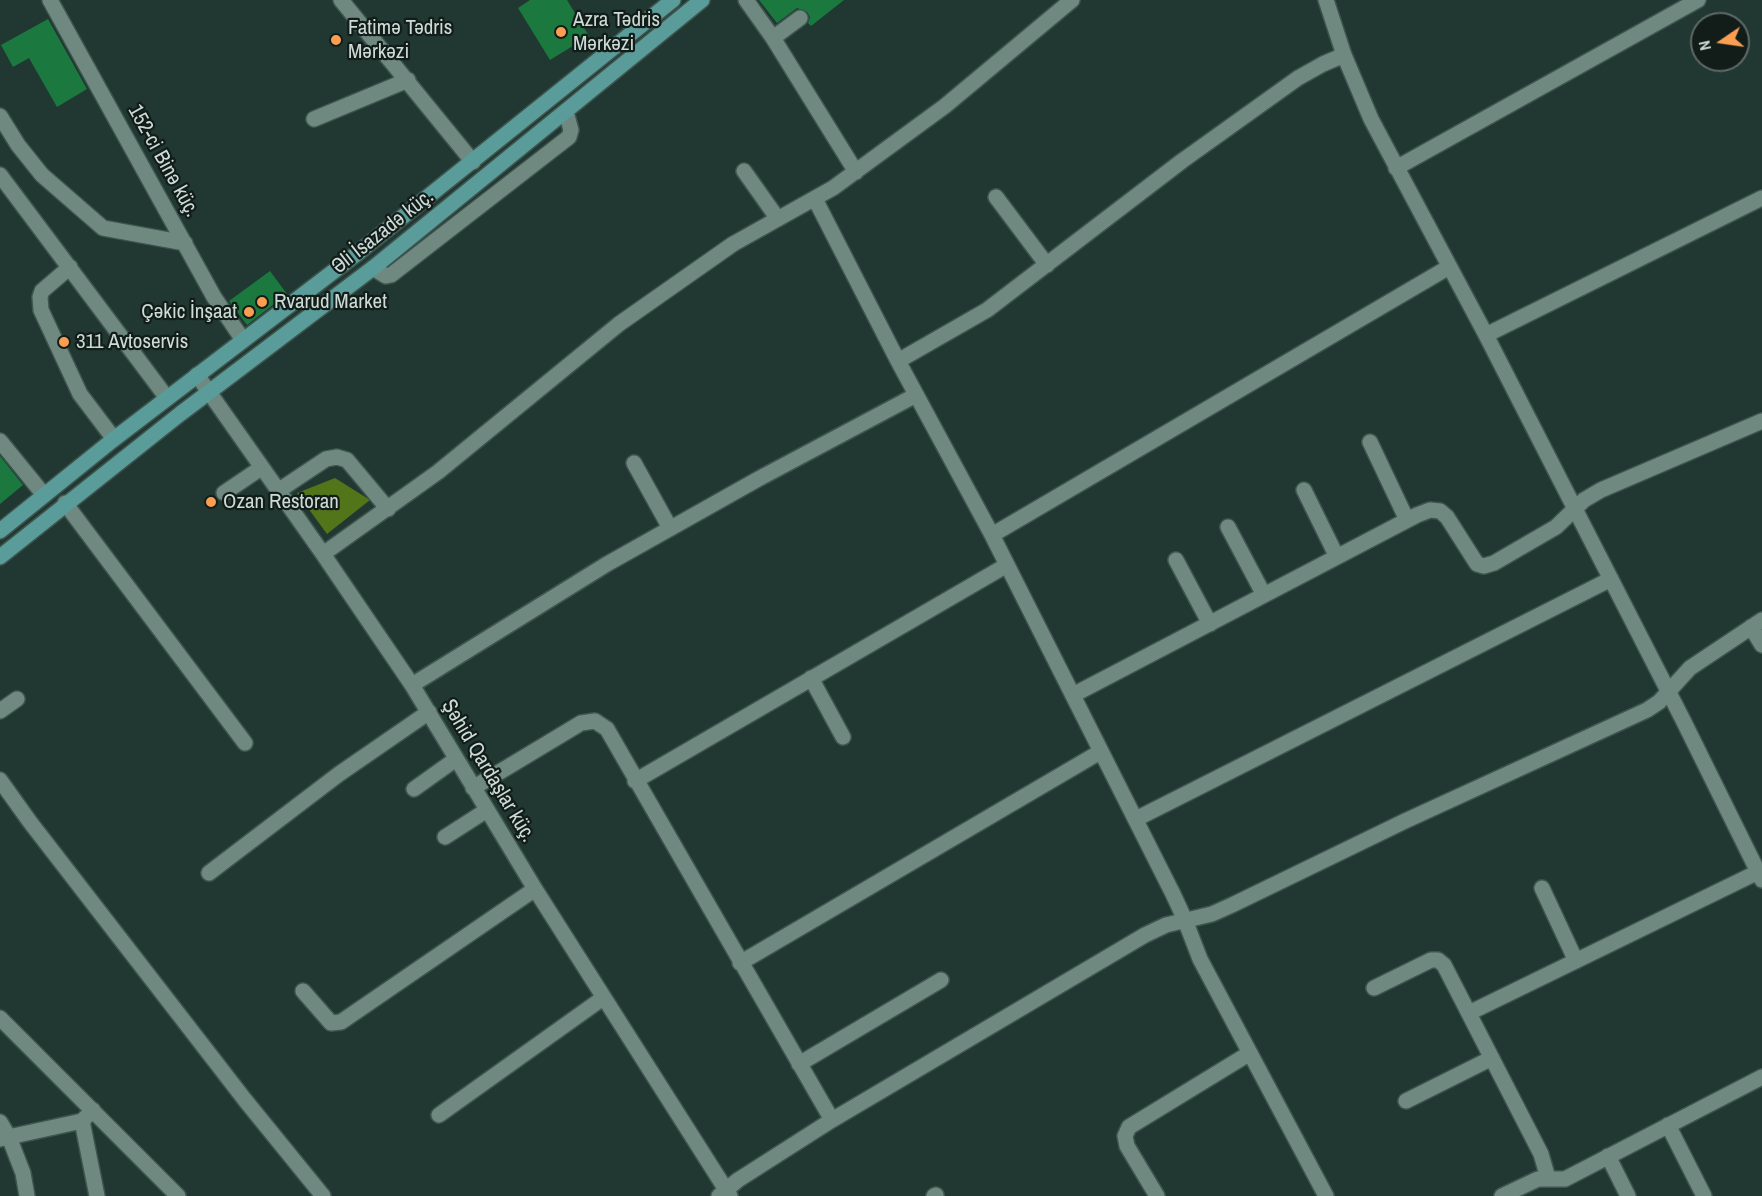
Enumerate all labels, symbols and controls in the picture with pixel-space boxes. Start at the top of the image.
place label: Azra Tədris Mərkəzi [573,7,660,57]
north arrow [1690,12,1750,72]
place label: Fatimə Tədris Mərkəzi [348,15,452,65]
marker: Azra Tədris Mərkəzi [554,25,568,39]
marker: Fatimə Tədris Mərkəzi [329,33,343,47]
text: N [1693,39,1716,53]
street label: 152-ci Binə küç. [122,100,204,222]
street label: Əli İsazadə küç. [327,184,439,280]
place label: Rvarud Market [274,289,387,315]
marker: Rvarud Market [255,295,269,309]
place label: Çəkic İnşaat [141,299,237,325]
marker: Çəkic İnşaat [242,305,256,319]
place label: 311 Avtoservis [76,329,188,355]
marker: 311 Avtoservis [57,335,71,349]
place label: Ozan Restoran [223,489,339,515]
marker: Ozan Restoran [204,495,218,509]
street label: Şəhid Qardaşlar küç. [436,695,540,847]

